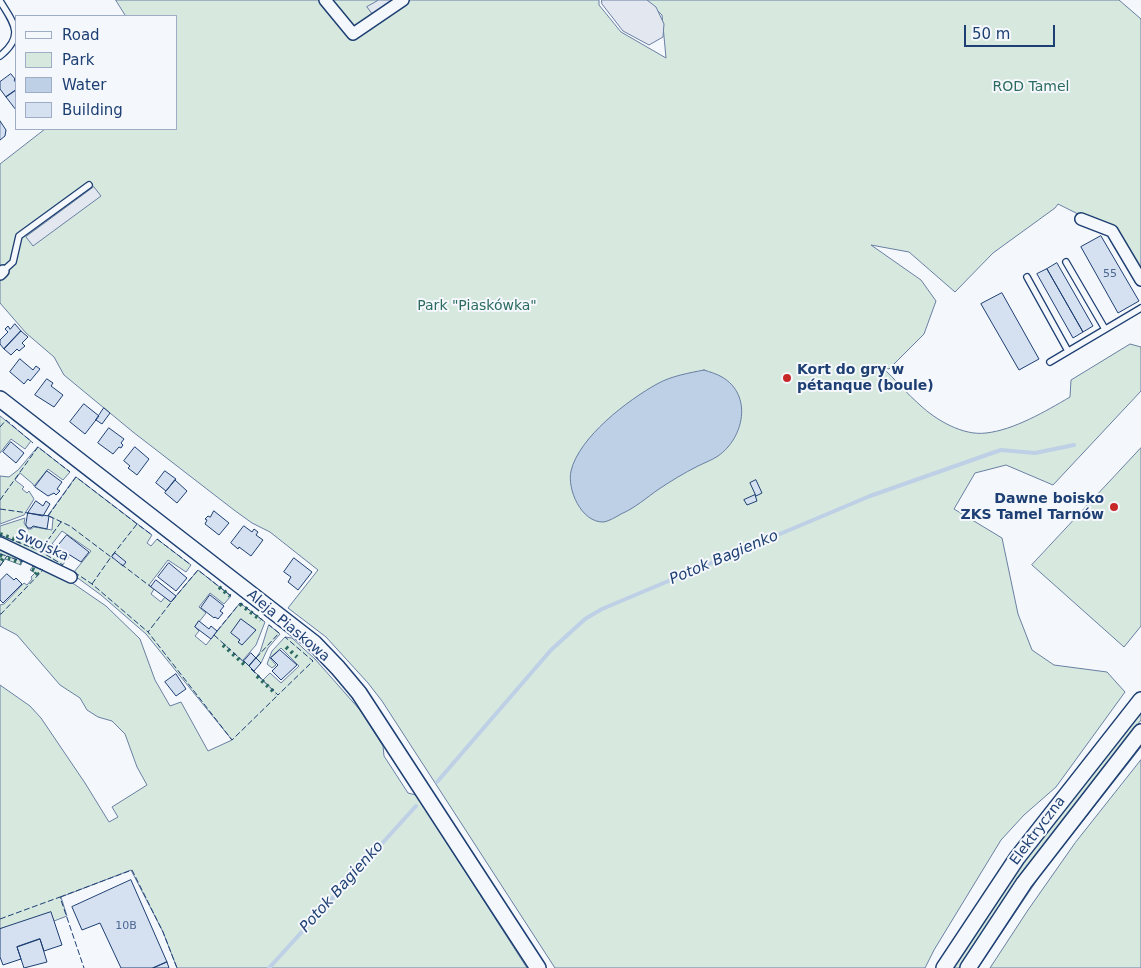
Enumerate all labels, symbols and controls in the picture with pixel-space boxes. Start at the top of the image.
legend [15,15,178,130]
scale bar [966,15,1057,47]
text: 50 m [972,25,1010,43]
text: Road [62,26,100,44]
text: Park [62,51,94,69]
text: Water [62,76,106,94]
park label: ROD Tamel [993,79,1069,95]
text: Building [62,101,123,119]
house number: 55 [1103,267,1117,281]
park label: Park "Piaskówka" [417,298,537,314]
place label: Kort do gry w pétanque (boule) [797,362,934,394]
marker: Kort do gry w pétanque (boule) [781,372,793,384]
place label: Dawne boisko ZKS Tamel Tarnów [960,491,1104,524]
marker: Dawne boisko ZKS Tamel Tarnów [1108,501,1120,513]
street label: Swojska [13,526,71,566]
water label: Potok Bagienko [667,527,781,589]
street label: Aleja Piaskowa [243,586,333,666]
street label: Elektryczna [1007,793,1069,869]
water label: Potok Bagienko [296,838,388,936]
house number: 10B [115,919,137,933]

